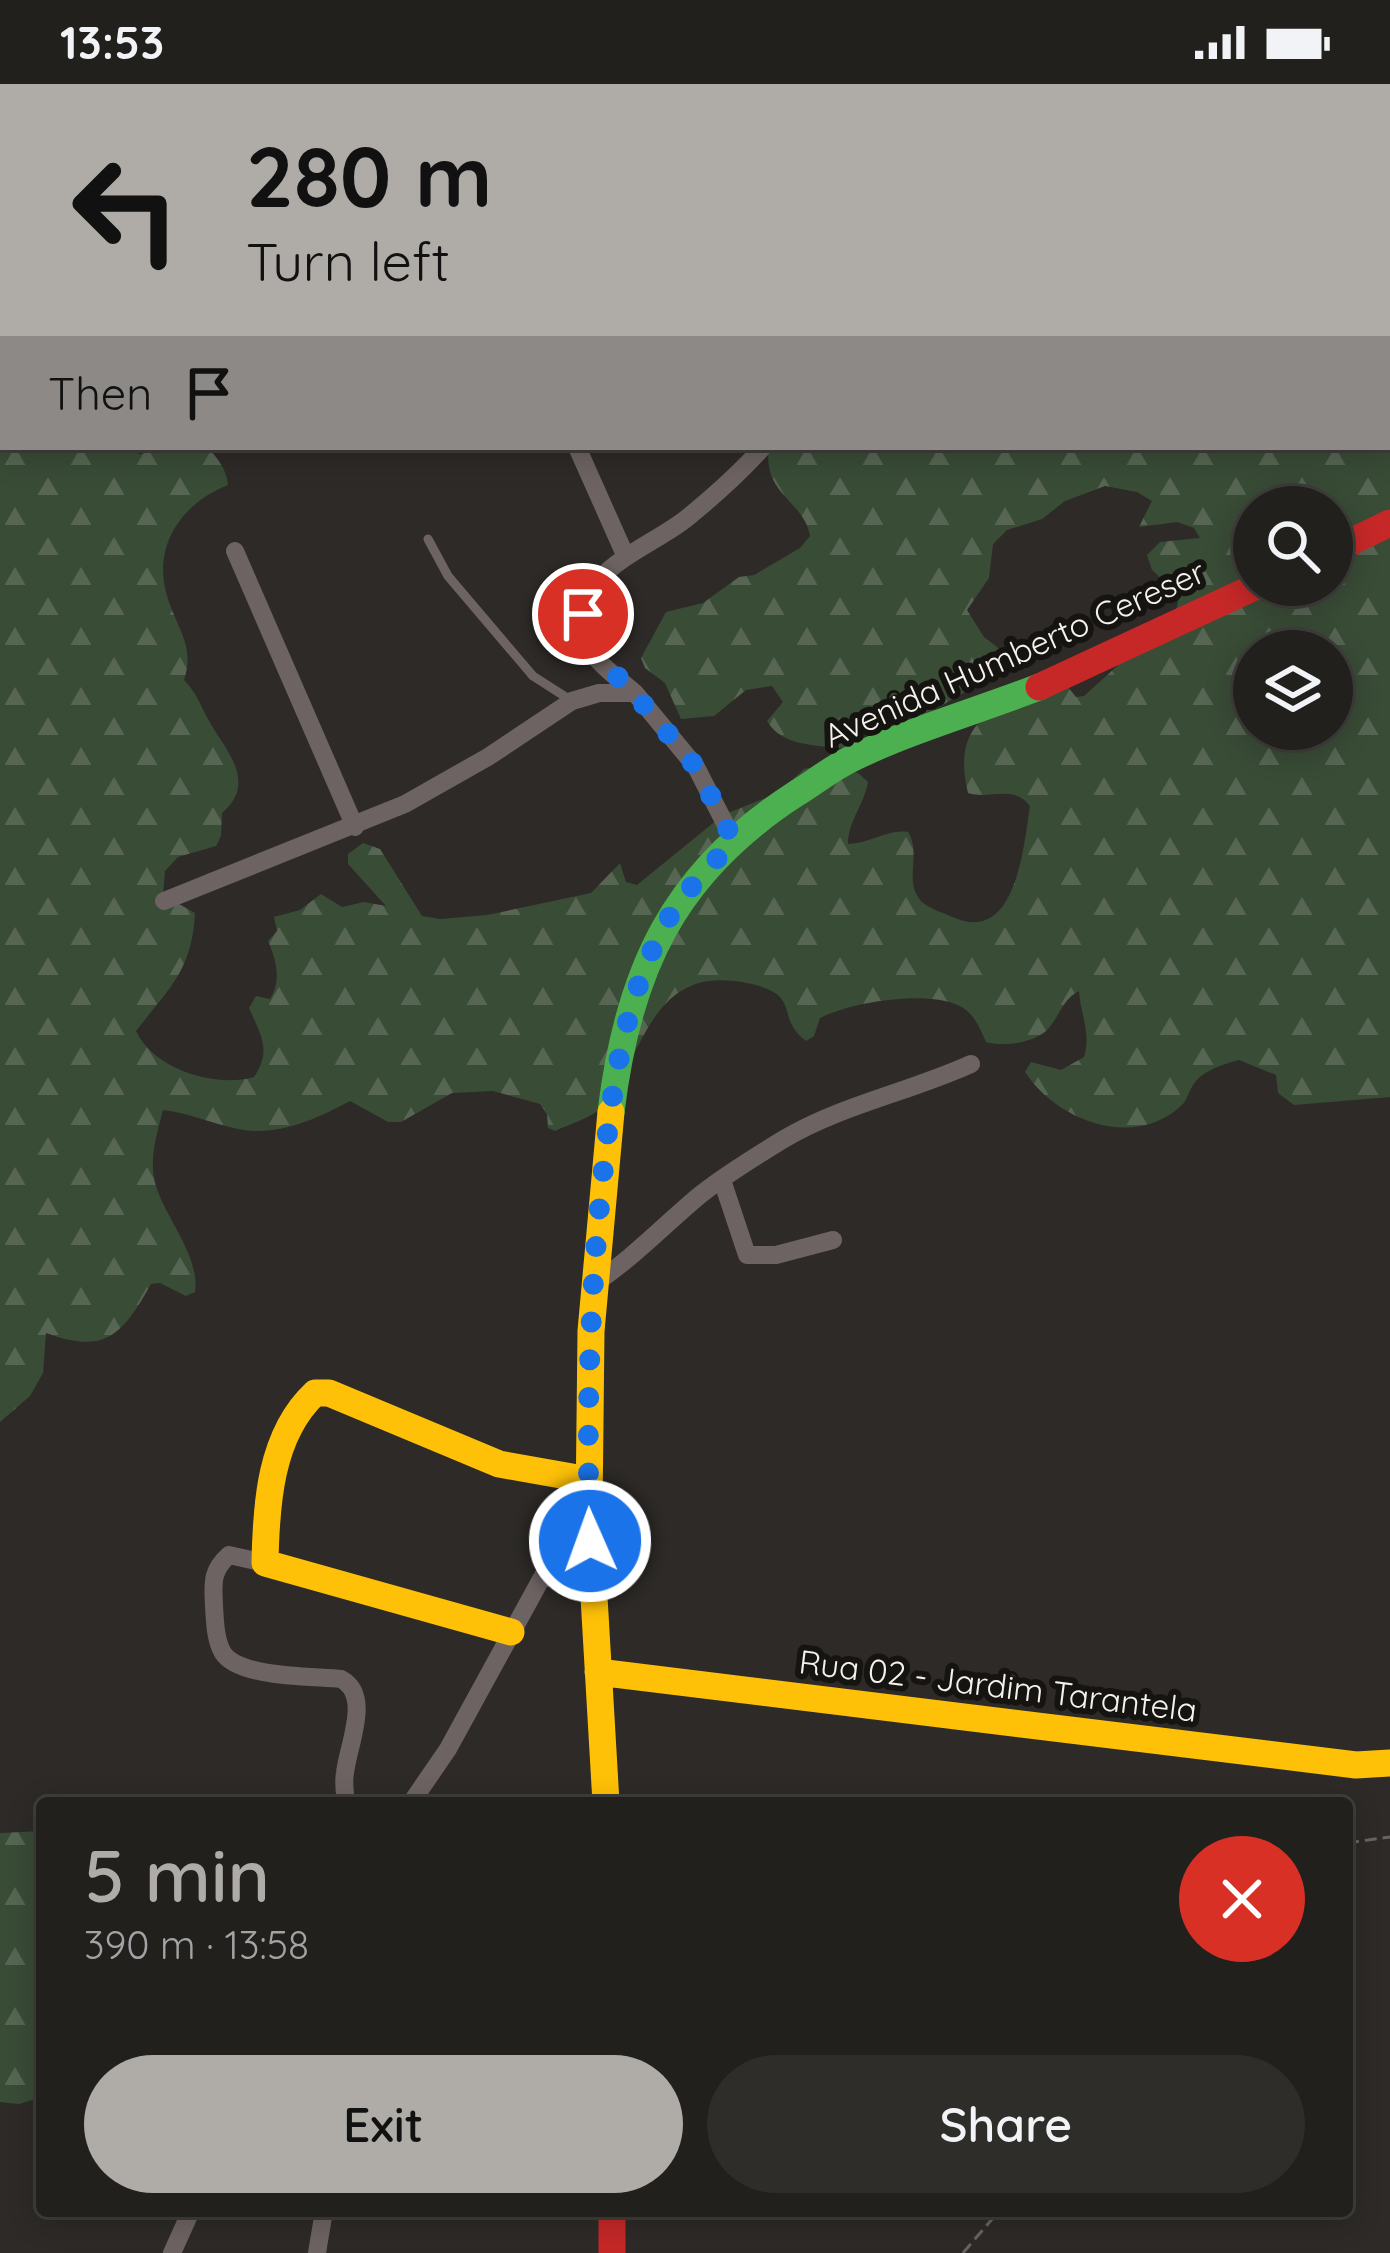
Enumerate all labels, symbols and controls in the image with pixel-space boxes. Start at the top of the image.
text: 13:53 [60,14,164,70]
text: 280 m [246,123,492,228]
icon: left [48,132,204,288]
text: Turn left [246,227,450,295]
icon: arrive [176,360,242,426]
text: Then [48,365,152,421]
map controls [1233,486,1353,750]
button: search [1233,486,1353,606]
street label: Avenida Humberto Cereser [817,550,1211,756]
pin [532,563,634,665]
icon: arrive [550,581,616,647]
button: layers [1233,630,1353,750]
position arrow [527,1478,653,1604]
street label: Rua 02 - Jardim Tarantela [797,1640,1199,1730]
text: 5 min [84,1830,270,1920]
button: close [1179,1836,1305,1962]
text: 390 m · 13:58 [84,1920,309,1969]
button: Exit [84,2055,683,2193]
button: Share [707,2055,1305,2193]

